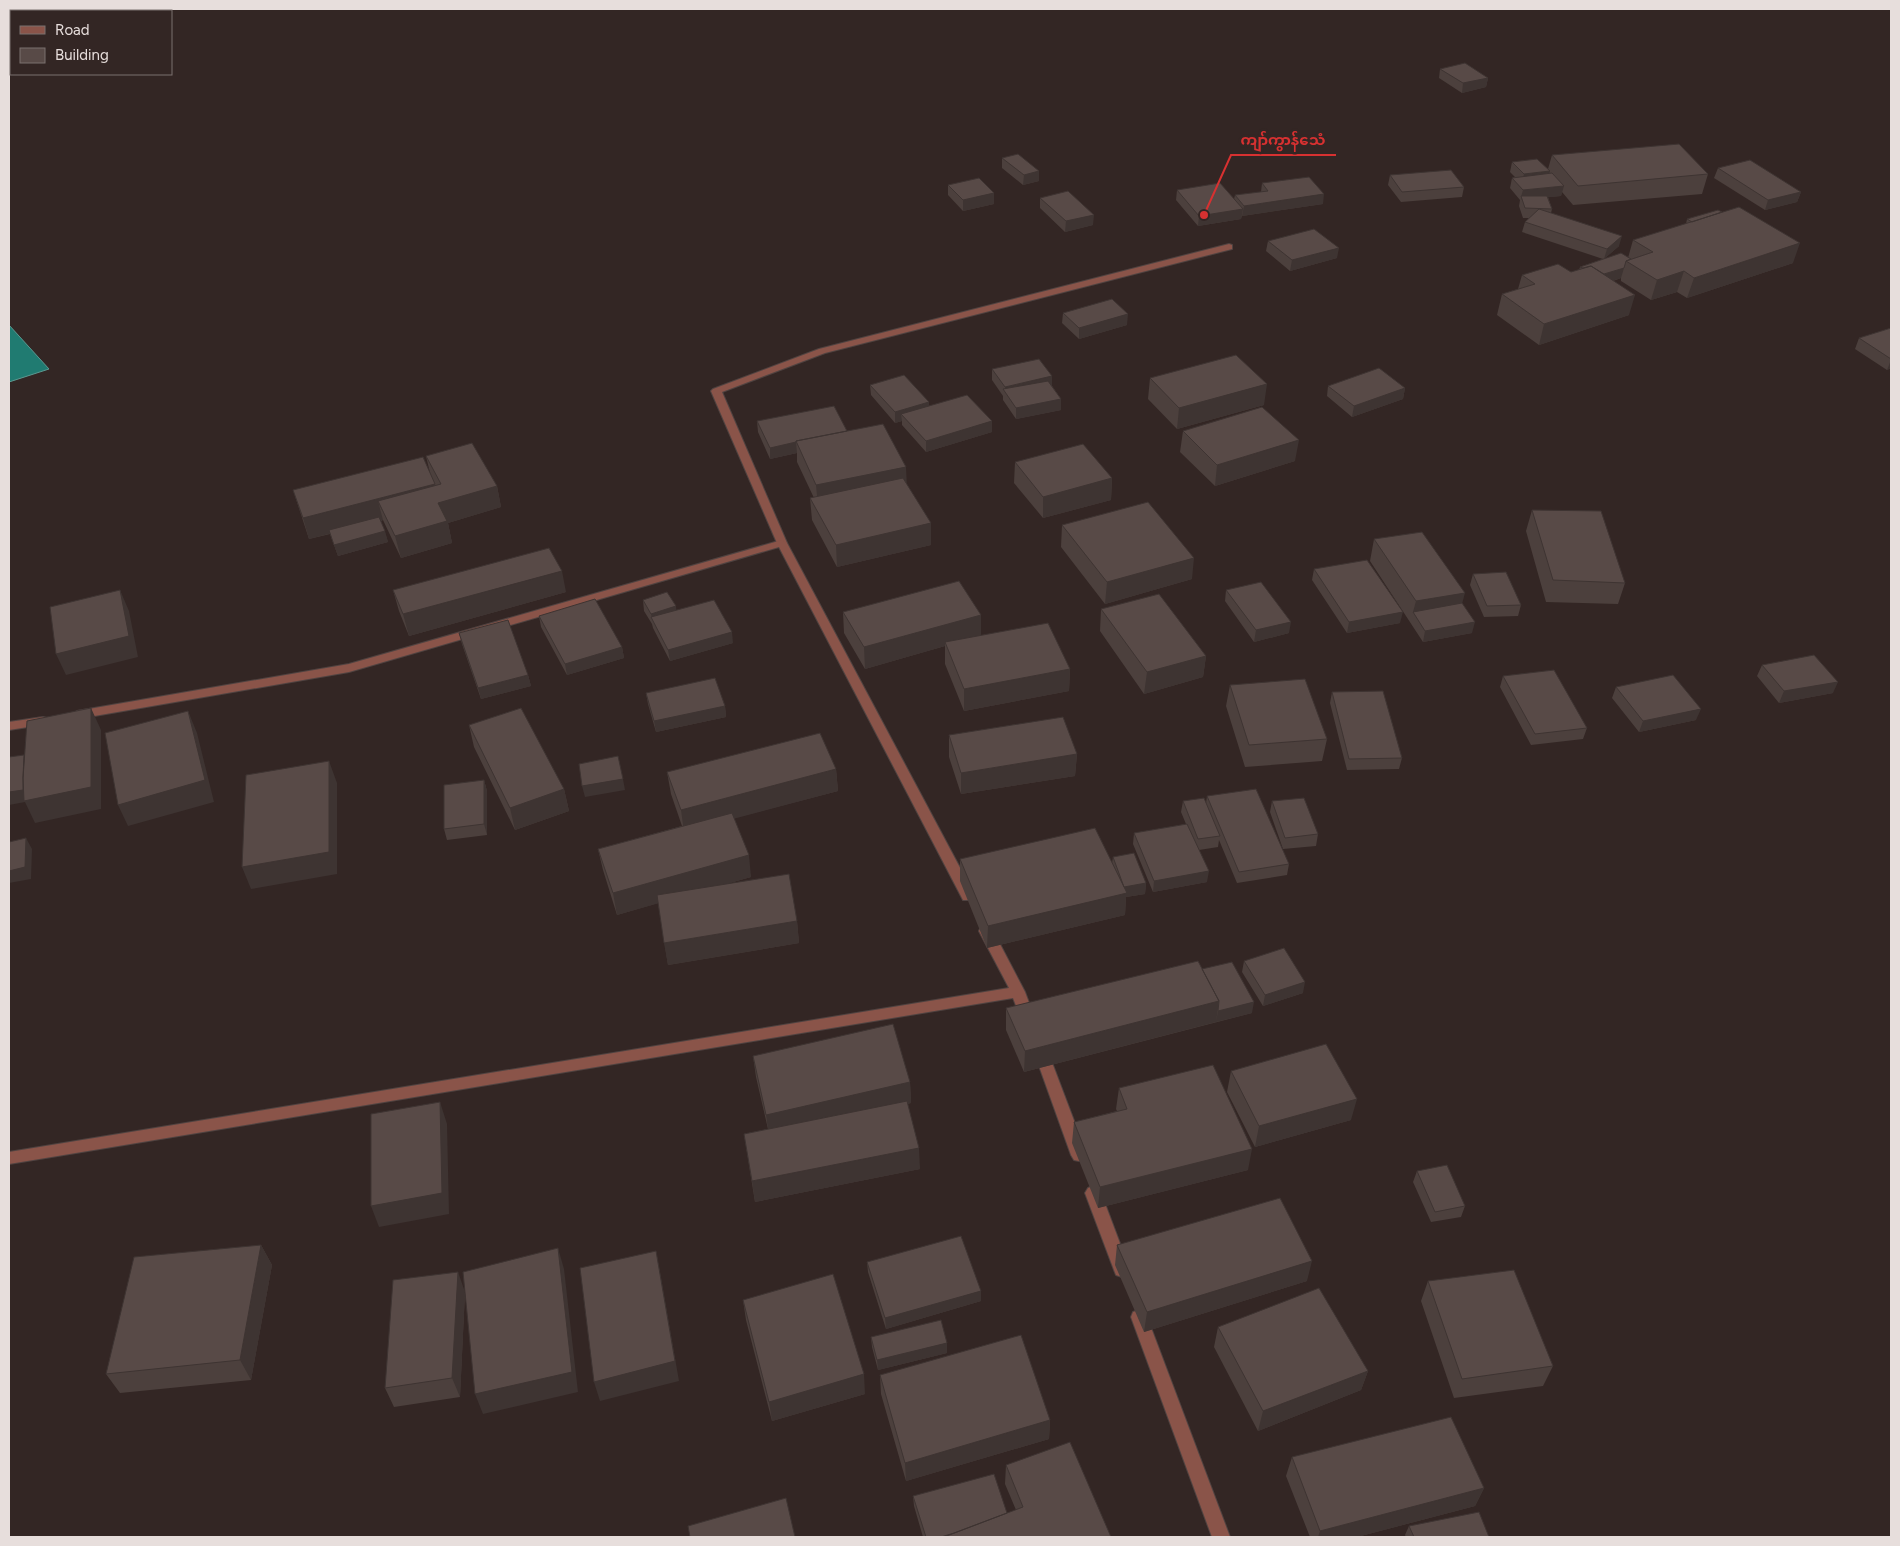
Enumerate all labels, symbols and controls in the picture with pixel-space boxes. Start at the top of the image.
legend [10,10,172,75]
text: Road [55,21,90,39]
text: Building [55,46,109,64]
callout: ကျာ်ကွာန်သေံ [1231,125,1336,155]
text: ကျာ်ကွာန်သေံ [1241,130,1326,152]

